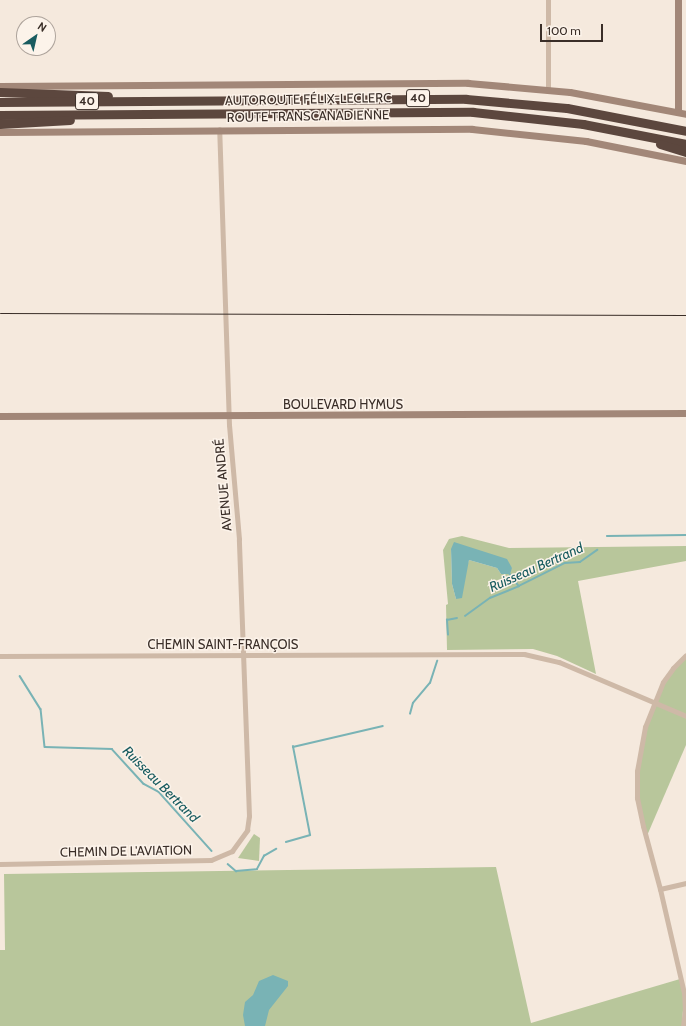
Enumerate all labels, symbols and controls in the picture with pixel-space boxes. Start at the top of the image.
north arrow [16,16,56,56]
scale bar [542,16,605,42]
text: N [35,19,49,35]
text: 100 m [547,23,581,38]
road number: 40 [406,88,430,108]
street label: AUTOROUTE FÉLIX-LECLERC [225,90,391,108]
road number: 40 [75,91,99,111]
street label: ROUTE TRANSCANADIENNE [227,107,389,125]
street label: BOULEVARD HYMUS [283,396,403,412]
street label: AVENUE ANDRÉ [211,438,235,532]
water label: Ruisseau Bertrand [486,539,586,595]
street label: CHEMIN SAINT-FRANÇOIS [148,636,298,652]
water label: Ruisseau Bertrand [119,742,203,826]
street label: CHEMIN DE L'AVIATION [60,842,192,860]

